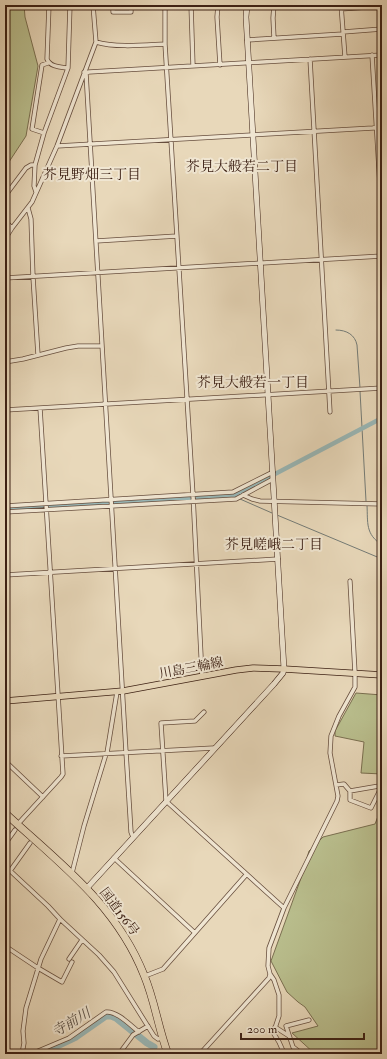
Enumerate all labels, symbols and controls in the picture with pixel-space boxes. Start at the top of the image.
district label: 芥見大般若二丁目 [186,158,298,175]
district label: 芥見野畑三丁目 [43,166,141,183]
district label: 芥見大般若一丁目 [197,374,309,391]
district label: 芥見嵯峨二丁目 [225,536,323,553]
street label: 川島三輪線 [158,654,225,682]
street label: 国道156号 [96,884,142,939]
water label: 寺前川 [49,1003,95,1041]
scale bar [241,1015,364,1041]
text: 200 m [247,1022,278,1037]

